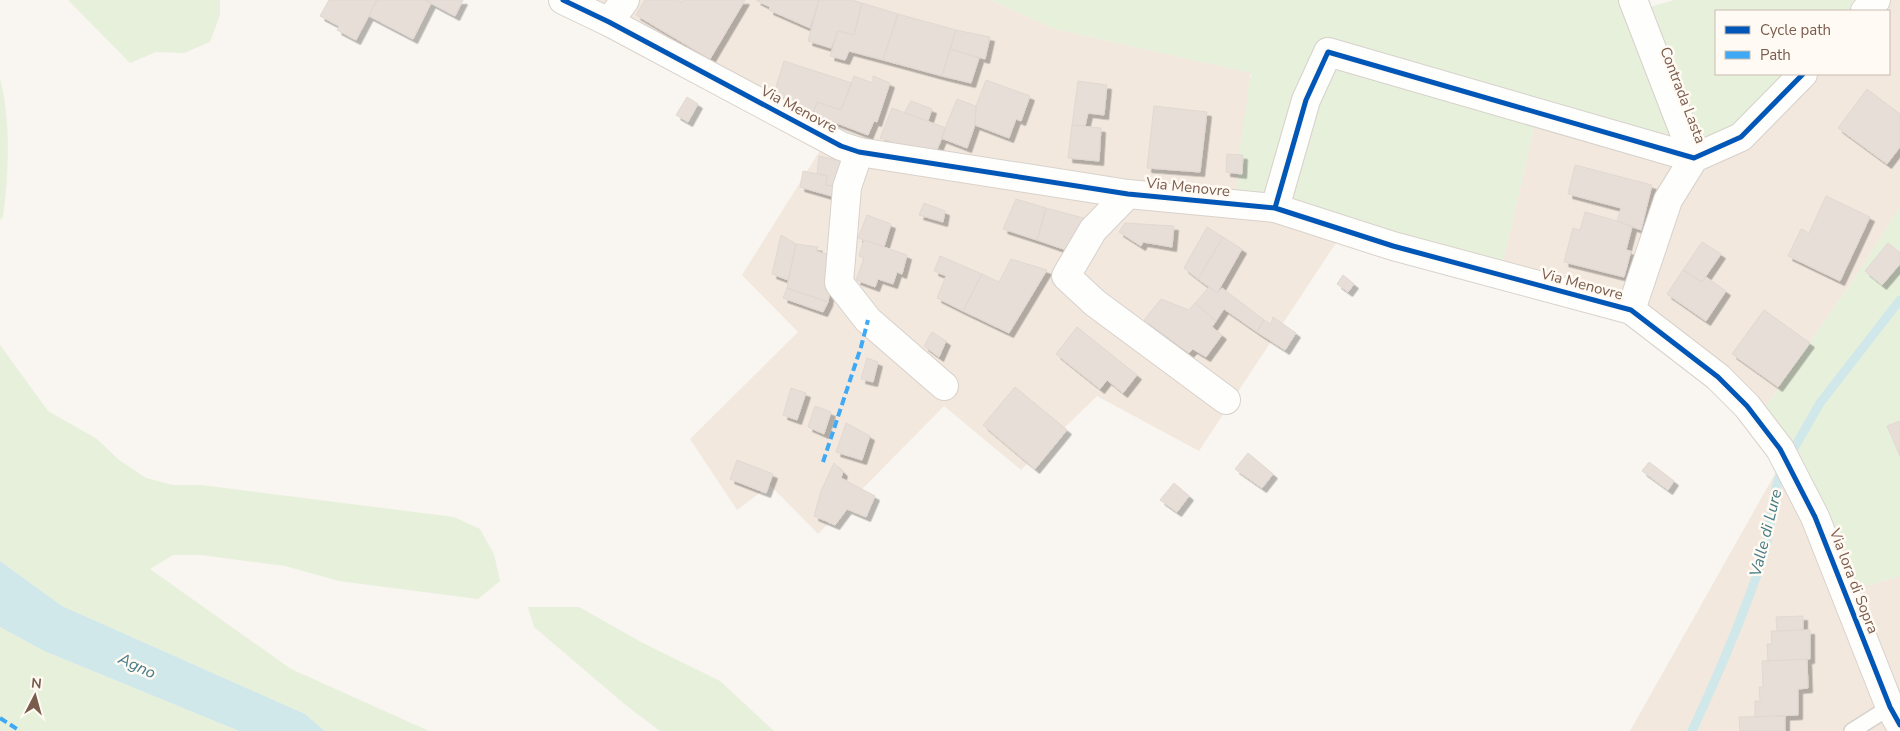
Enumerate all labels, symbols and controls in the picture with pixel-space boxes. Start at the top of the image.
legend [1715,10,1890,75]
text: Cycle path [1760,20,1831,40]
street label: Contrada Lasta [1655,44,1711,146]
text: Path [1760,45,1791,65]
street label: Via Menovre [756,80,841,138]
street label: Via Menovre [1144,173,1231,201]
street label: Via Menovre [1538,263,1625,305]
water label: Valle di Lure [1745,487,1788,579]
street label: Via lora di Sopra [1824,525,1883,636]
water label: Agno [114,647,159,684]
north arrow [10,671,60,721]
text: N [30,674,43,694]

